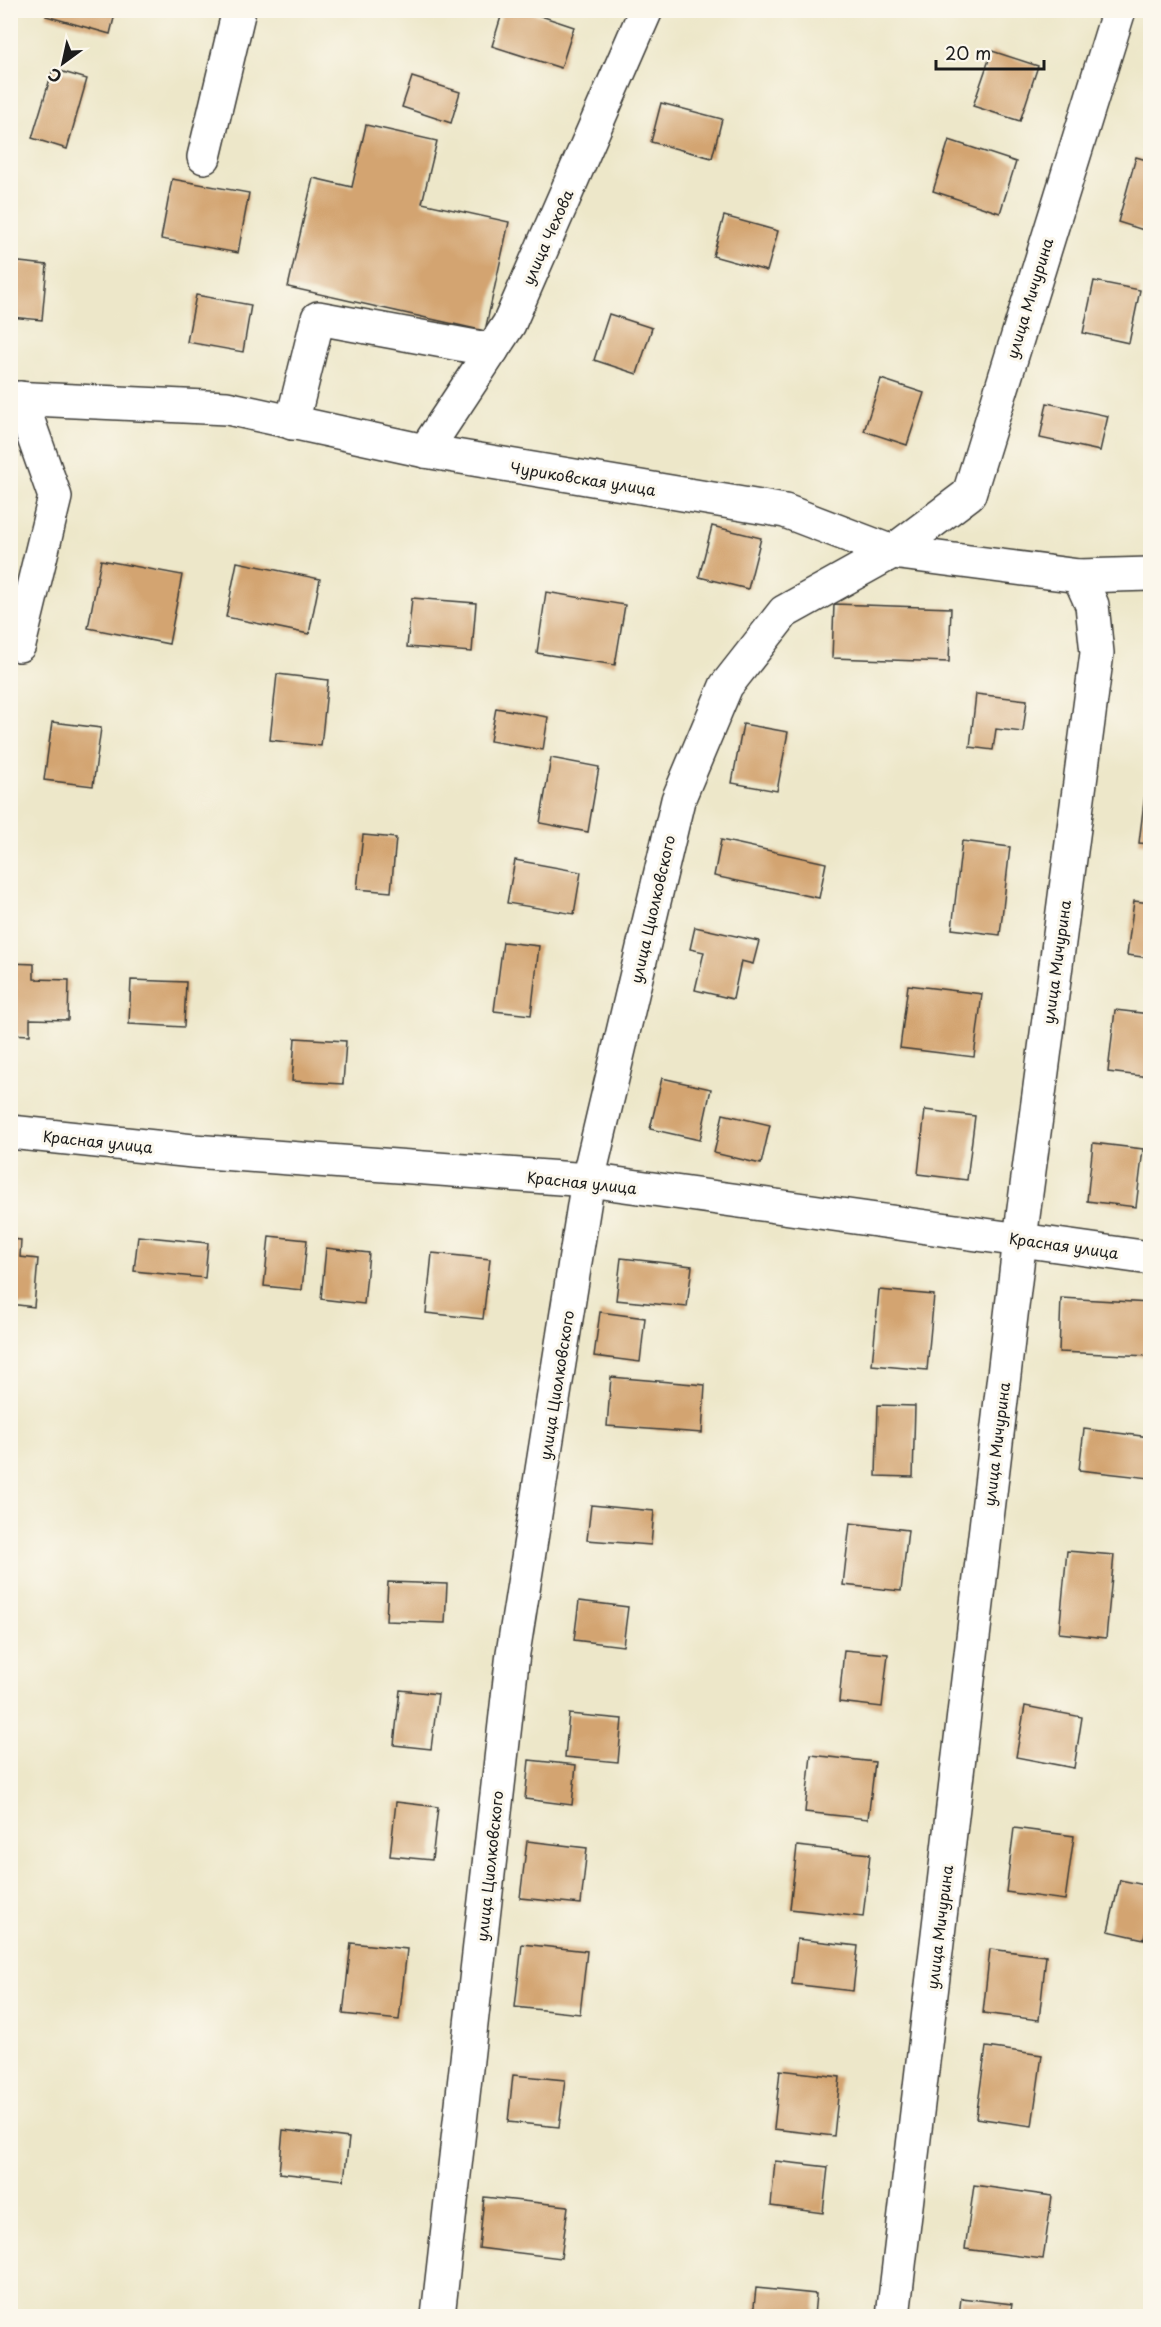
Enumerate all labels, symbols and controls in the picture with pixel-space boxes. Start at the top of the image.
north arrow [33,33,93,93]
scale bar [936,33,1044,71]
text: 20 m [945,39,991,66]
text: С [43,63,66,90]
street label: улица Чехова [516,185,579,288]
street label: улица Мичурина [1000,234,1058,361]
street label: Чуриковская улица [508,455,658,501]
street label: улица Циолковского [624,833,680,985]
street label: улица Мичурина [1036,898,1076,1025]
street label: Красная улица [42,1124,155,1158]
street label: Красная улица [526,1165,639,1199]
street label: Красная улица [1008,1226,1121,1264]
street label: улица Циолковского [533,1308,579,1462]
street label: улица Мичурина [977,1380,1015,1507]
street label: улица Циолковского [470,1790,508,1942]
street label: улица Мичурина [920,1863,958,1990]

